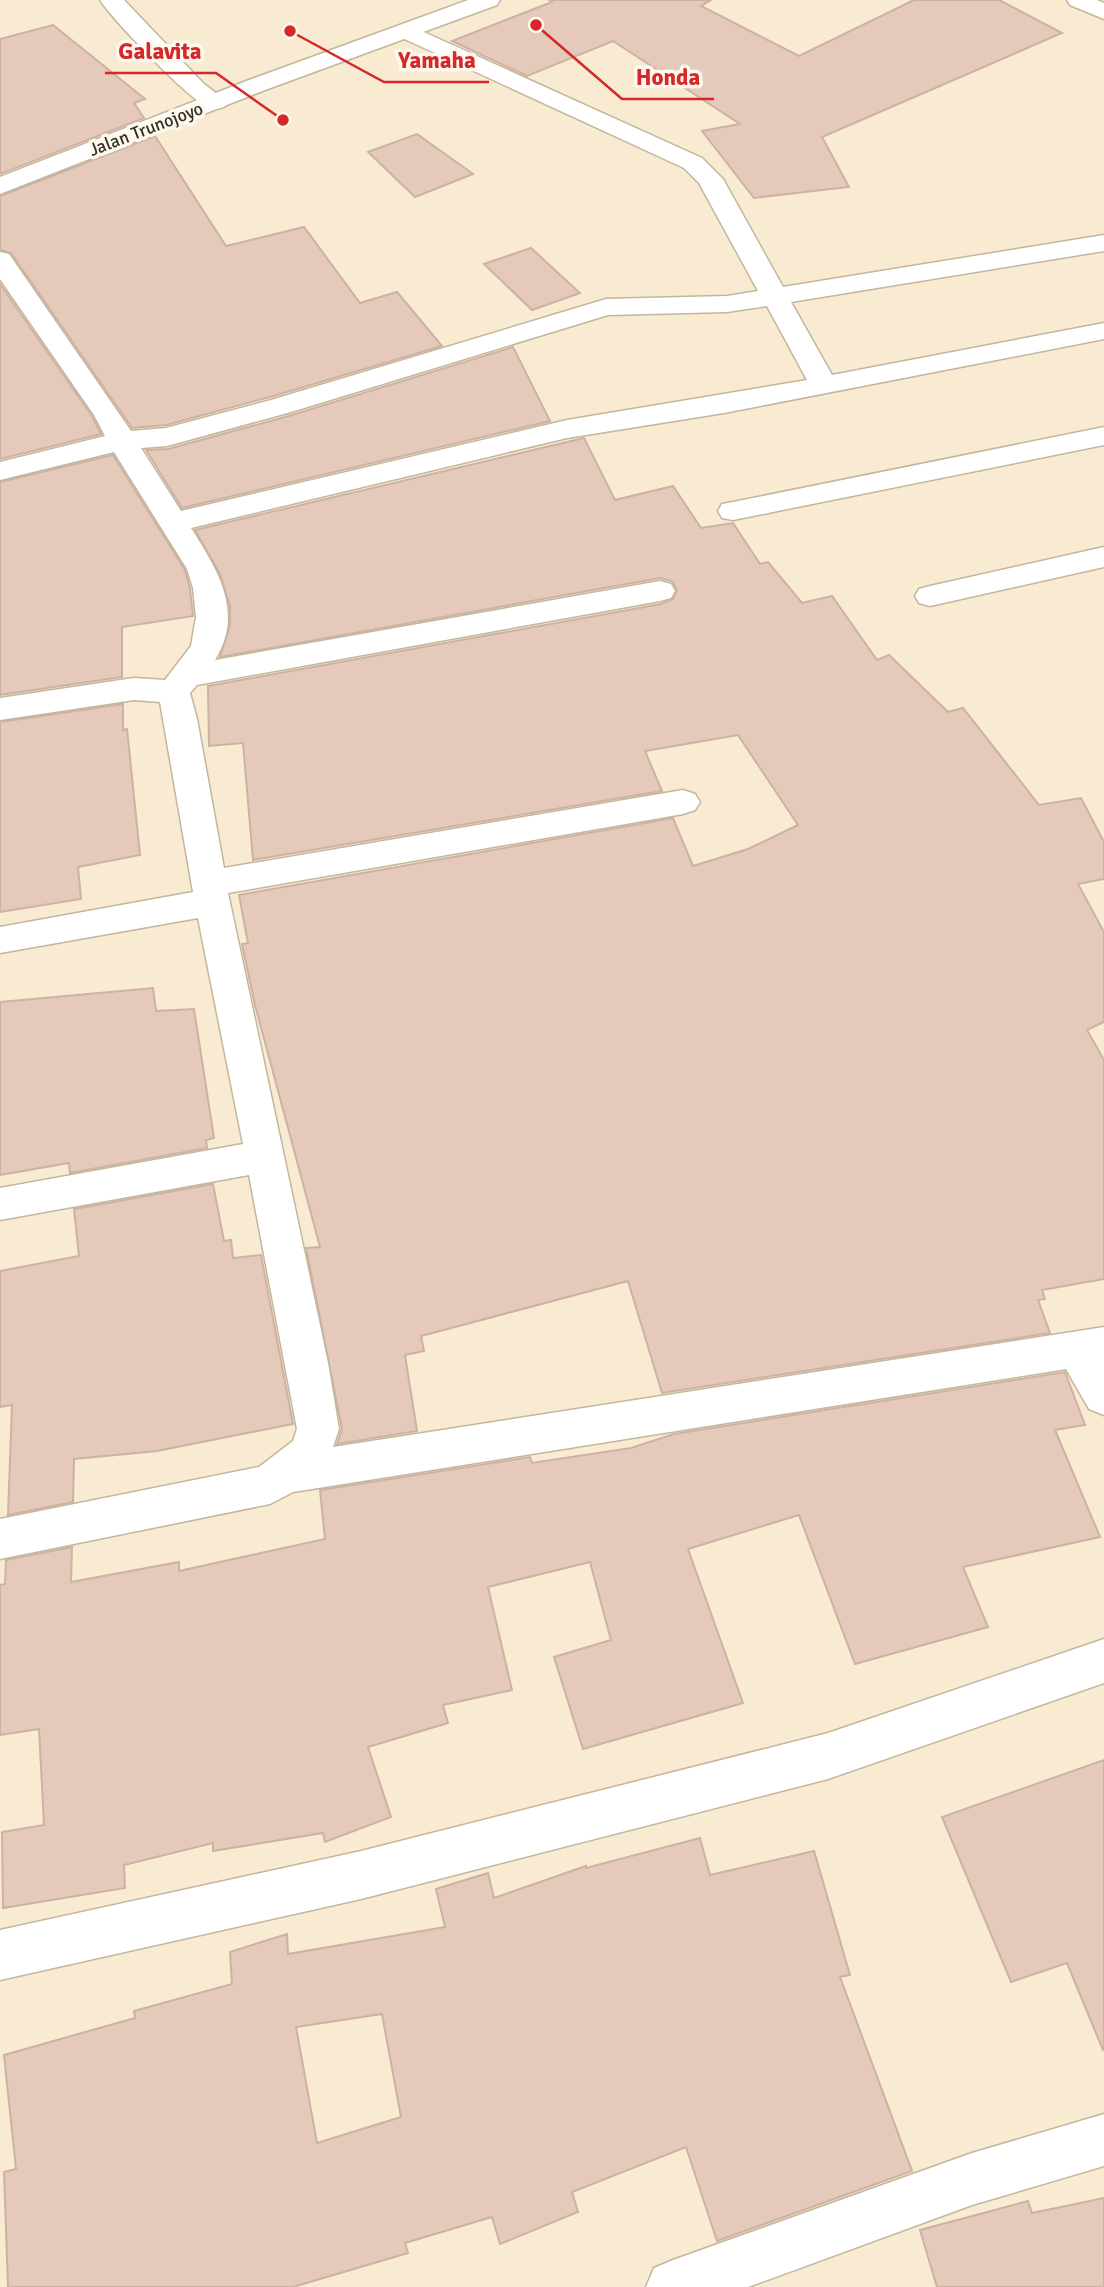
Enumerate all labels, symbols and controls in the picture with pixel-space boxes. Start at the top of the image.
callout: Galavita [105,29,216,73]
text: Galavita [118,37,202,66]
callout: Yamaha [384,38,489,82]
text: Yamaha [397,46,476,75]
callout: Honda [622,55,714,99]
text: Honda [636,63,700,92]
street label: Jalan Trunojoyo [86,97,206,161]

